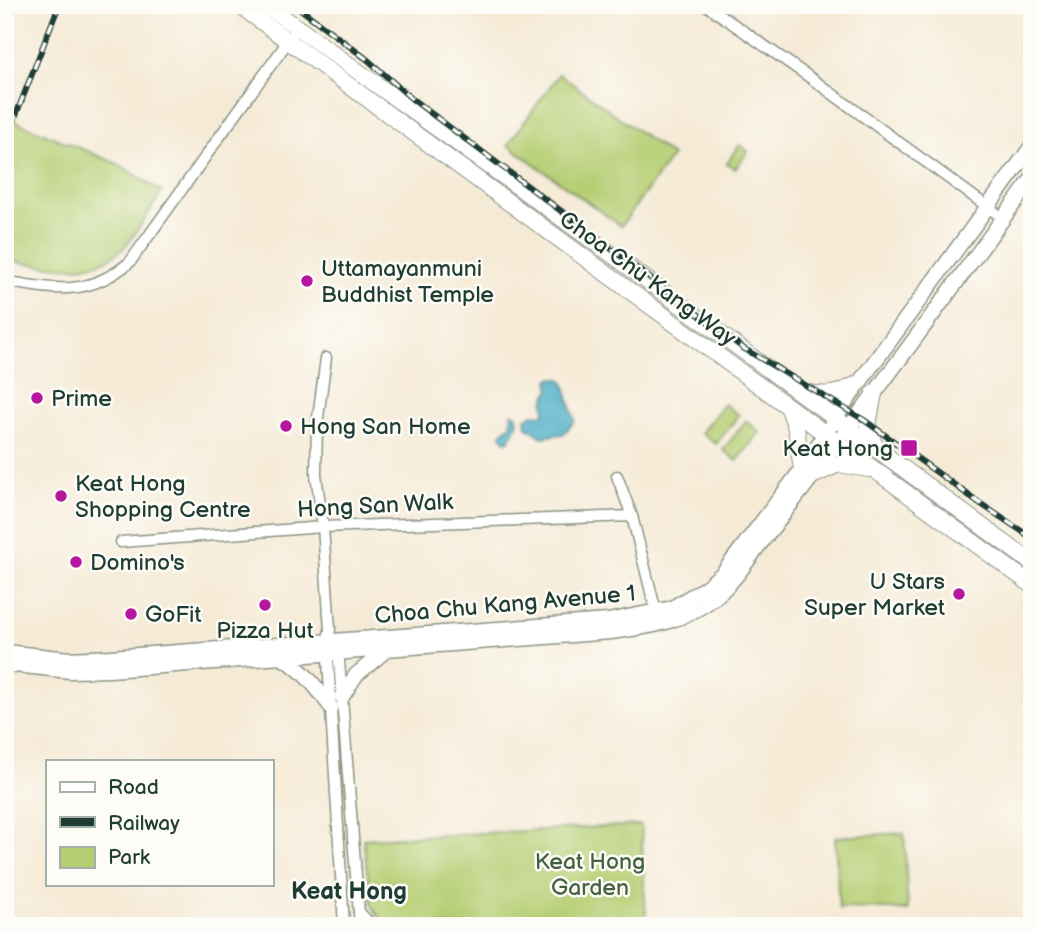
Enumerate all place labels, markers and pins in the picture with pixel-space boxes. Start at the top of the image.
place label: Uttamayanmuni Buddhist Temple [321,255,494,309]
marker: Uttamayanmuni Buddhist Temple [299,273,315,289]
place label: Prime [51,385,112,413]
marker: Prime [29,390,45,406]
place label: Hong San Home [300,413,471,441]
marker: Hong San Home [278,418,294,434]
place label: Keat Hong [782,435,893,463]
marker: Keat Hong [899,438,919,458]
place label: Keat Hong Shopping Centre [75,470,251,524]
marker: Keat Hong Shopping Centre [53,488,69,504]
place label: Domino's [90,549,185,577]
marker: Domino's [68,554,84,570]
place label: U Stars Super Market [804,568,945,622]
marker: U Stars Super Market [951,586,967,602]
marker: Pizza Hut [257,597,273,613]
place label: GoFit [145,601,201,629]
marker: GoFit [123,606,139,622]
place label: Pizza Hut [216,617,314,645]

